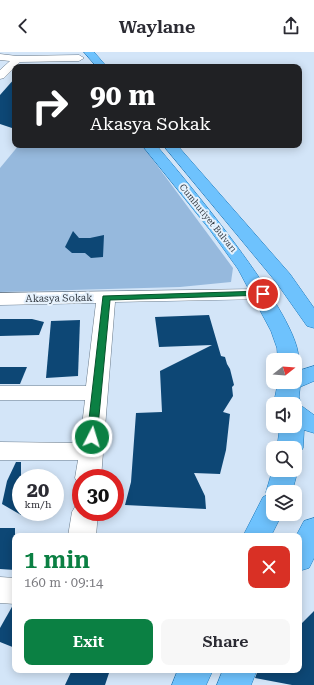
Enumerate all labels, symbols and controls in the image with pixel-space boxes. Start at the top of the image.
icon: back [12,15,34,37]
icon: share [280,15,302,37]
text: Waylane [119,16,195,37]
text: 90 m [90,79,155,112]
icon: right [24,80,76,132]
text: Akasya Sokak [90,113,211,134]
street label: Cumhuriyet Bulvarı [177,182,239,254]
pin [246,277,280,311]
icon: arrive [252,283,274,305]
street label: Akasya Sokak [25,292,93,304]
north arrow [266,353,302,389]
map controls [266,353,302,521]
button: sound [266,397,302,433]
position arrow [71,416,113,458]
button: search [266,441,302,477]
speed limit sign: 30 [72,469,124,521]
text: 20 [27,478,49,502]
button: layers [266,485,302,521]
text: km/h [25,499,51,510]
text: 1 min [24,546,90,574]
button: close [248,546,290,588]
text: 160 m · 09:14 [24,575,103,590]
button: Exit [24,619,153,665]
button: Share [161,619,290,665]

